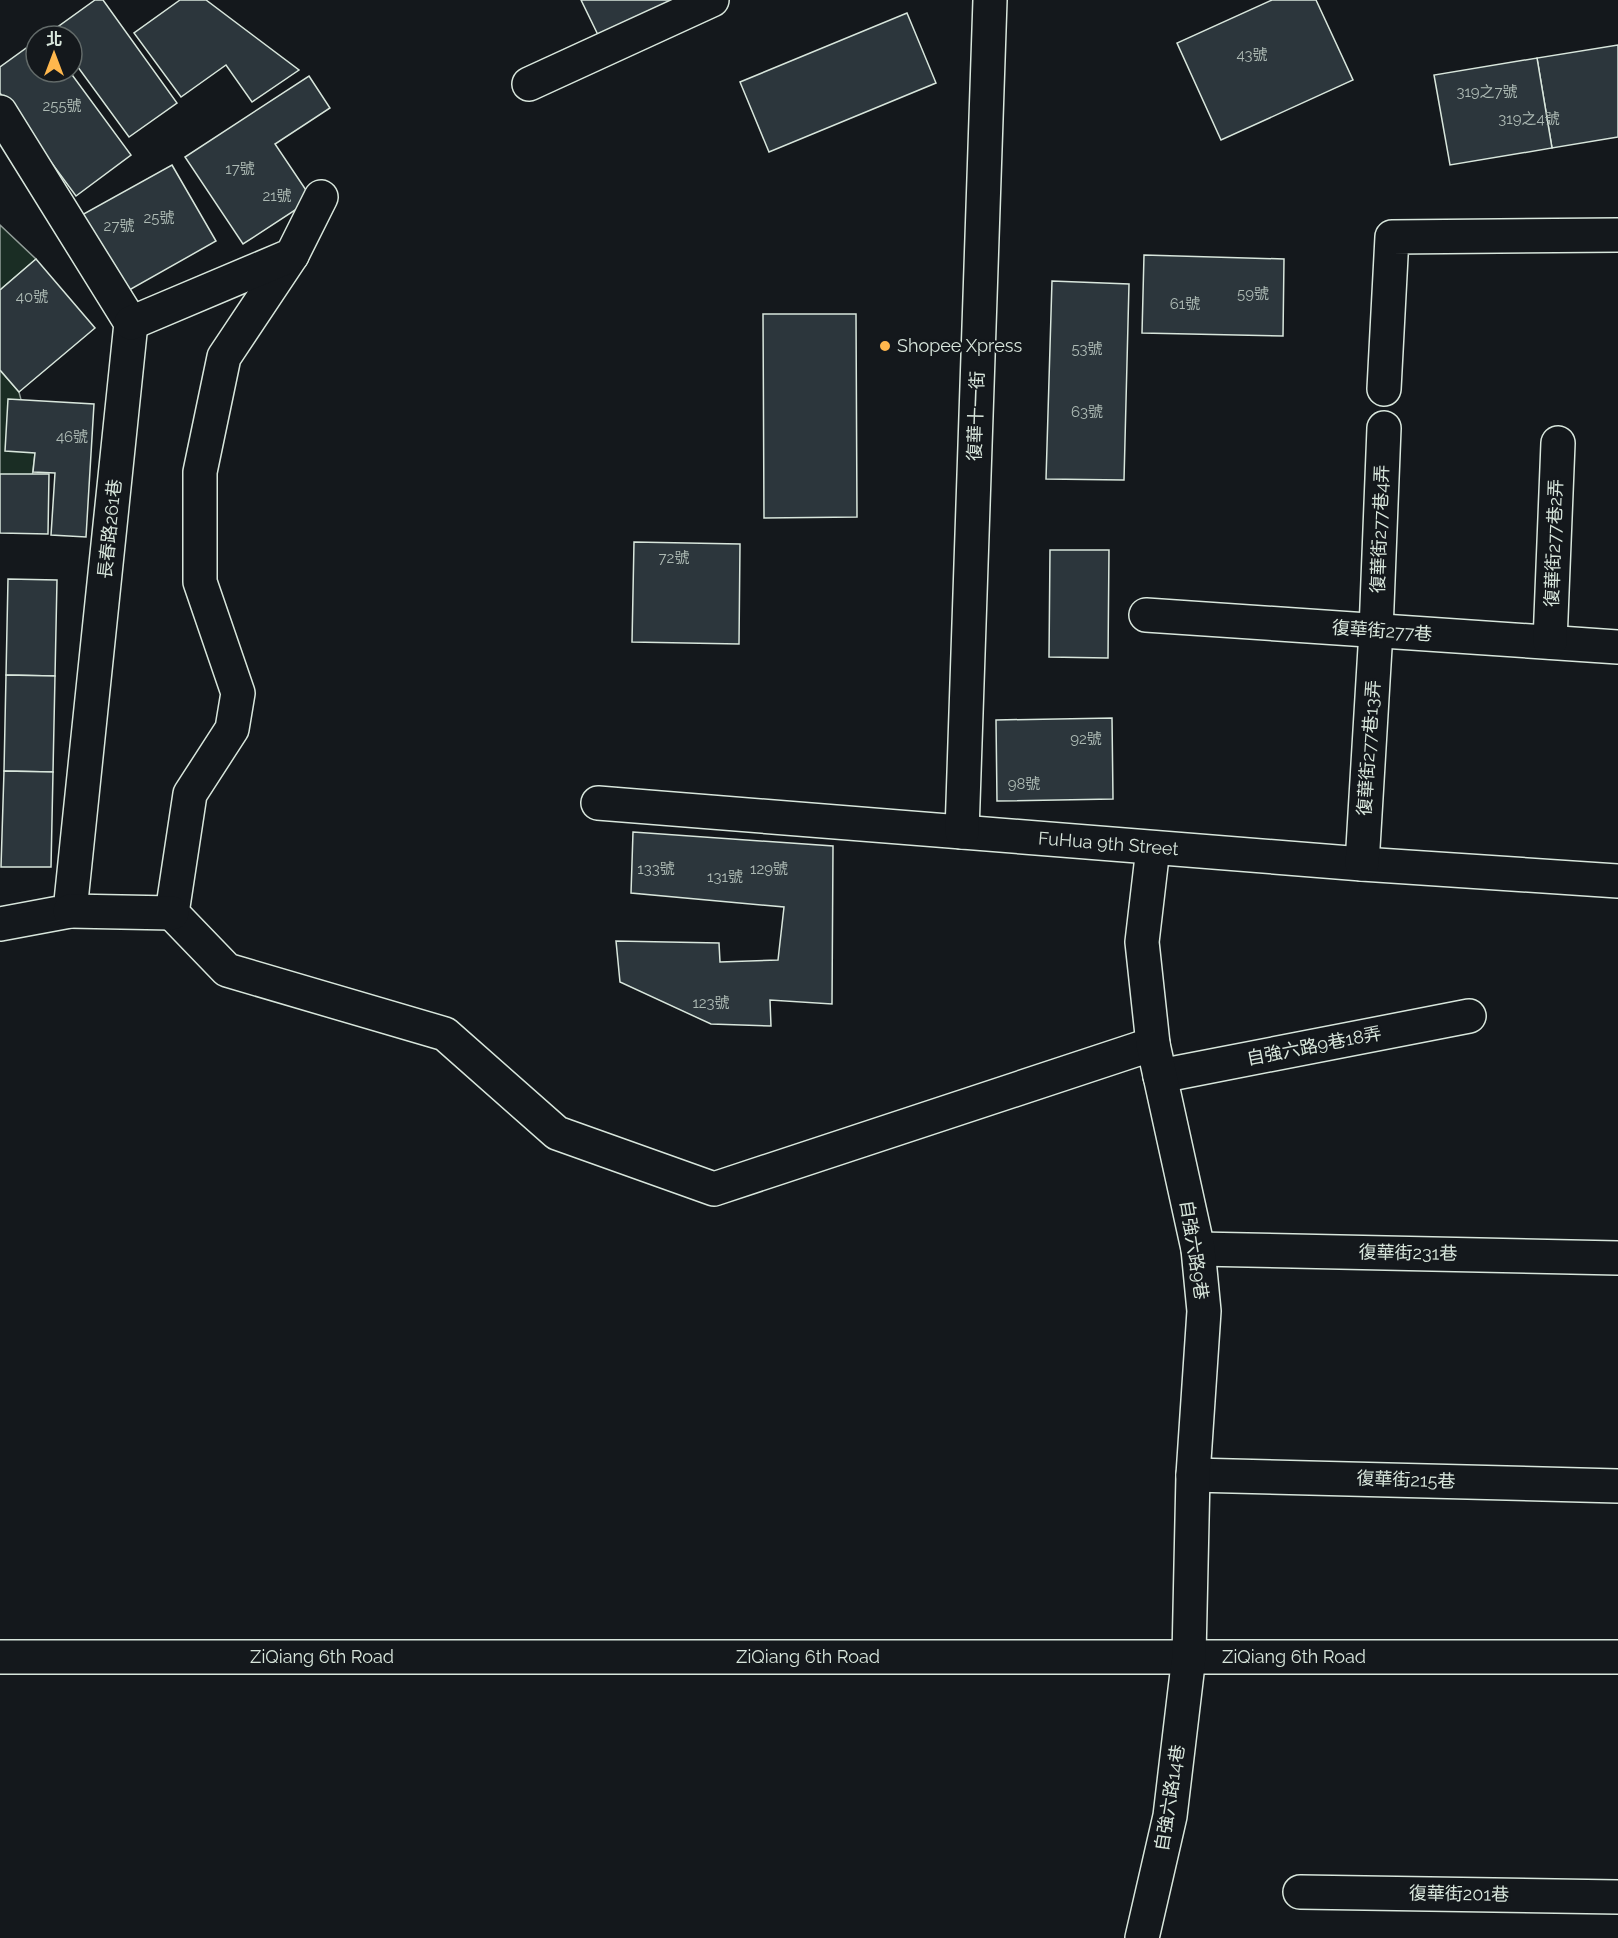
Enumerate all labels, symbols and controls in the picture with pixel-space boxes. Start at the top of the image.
north arrow [24,24,84,84]
text: 北 [46,30,62,49]
house number: 43號 [1236,46,1268,64]
house number: 319之7號 [1456,83,1518,101]
house number: 255號 [42,97,82,115]
house number: 319之4號 [1498,110,1560,128]
house number: 17號 [225,160,255,178]
house number: 21號 [262,187,292,205]
house number: 25號 [144,209,175,227]
house number: 27號 [104,217,134,235]
house number: 59號 [1237,285,1269,303]
house number: 40號 [16,288,48,306]
house number: 61號 [1170,295,1200,313]
place label: Shopee Xpress [897,335,1022,356]
marker: Shopee Xpress [878,339,892,353]
house number: 53號 [1071,340,1103,358]
street label: 復華十一街 [963,371,988,461]
house number: 63號 [1071,403,1103,421]
house number: 46號 [56,428,88,446]
street label: 復華街277巷4弄 [1367,464,1392,594]
street label: 長春路261巷 [94,478,125,580]
street label: 復華街277巷2弄 [1541,479,1566,607]
house number: 72號 [659,549,689,567]
street label: 復華街277巷 [1331,617,1433,644]
street label: 復華街277巷13弄 [1353,679,1384,817]
house number: 92號 [1070,730,1102,748]
house number: 98號 [1008,775,1040,793]
street label: FuHua 9th Street [1037,827,1179,859]
house number: 133號 [637,860,675,878]
house number: 129號 [750,860,788,878]
house number: 131號 [707,868,743,886]
house number: 123號 [692,994,730,1012]
street label: 自強六路9巷18弄 [1245,1022,1383,1069]
street label: 自強六路9巷 [1176,1199,1213,1301]
street label: 復華街231巷 [1358,1241,1458,1264]
street label: 復華街215巷 [1356,1467,1456,1492]
street label: ZiQiang 6th Road [250,1646,394,1667]
street label: ZiQiang 6th Road [736,1646,880,1667]
street label: ZiQiang 6th Road [1222,1646,1366,1667]
street label: 自強六路14巷 [1151,1743,1188,1853]
street label: 復華街201巷 [1409,1882,1509,1905]

